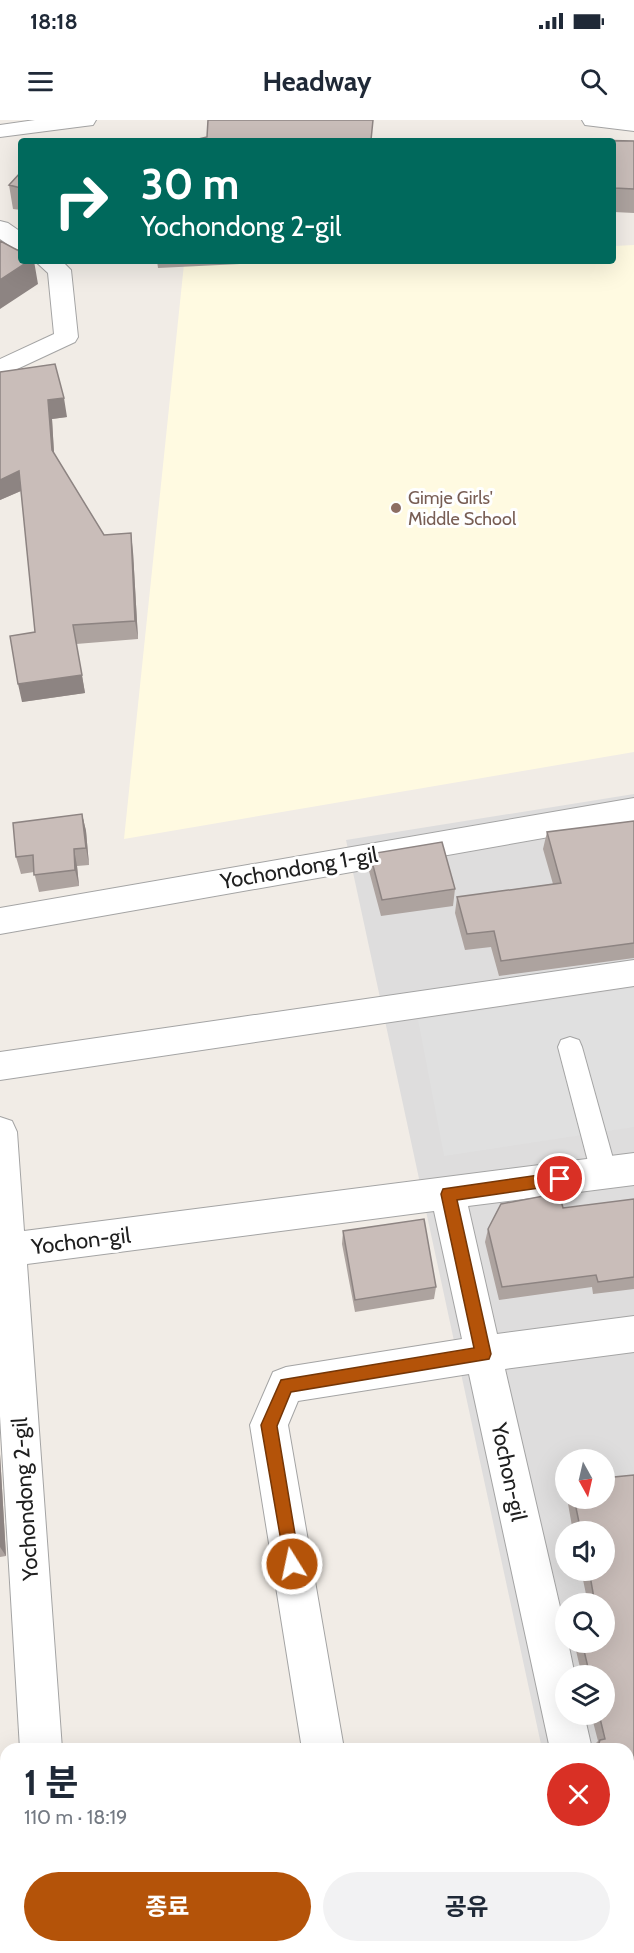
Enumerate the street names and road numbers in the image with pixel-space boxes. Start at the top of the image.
street label: Yochondong 1-gil [217,841,381,895]
street label: Yochon-gil [29,1221,133,1261]
street label: Yochondong 2-gil [6,1416,44,1582]
street label: Yochon-gil [485,1420,533,1524]

